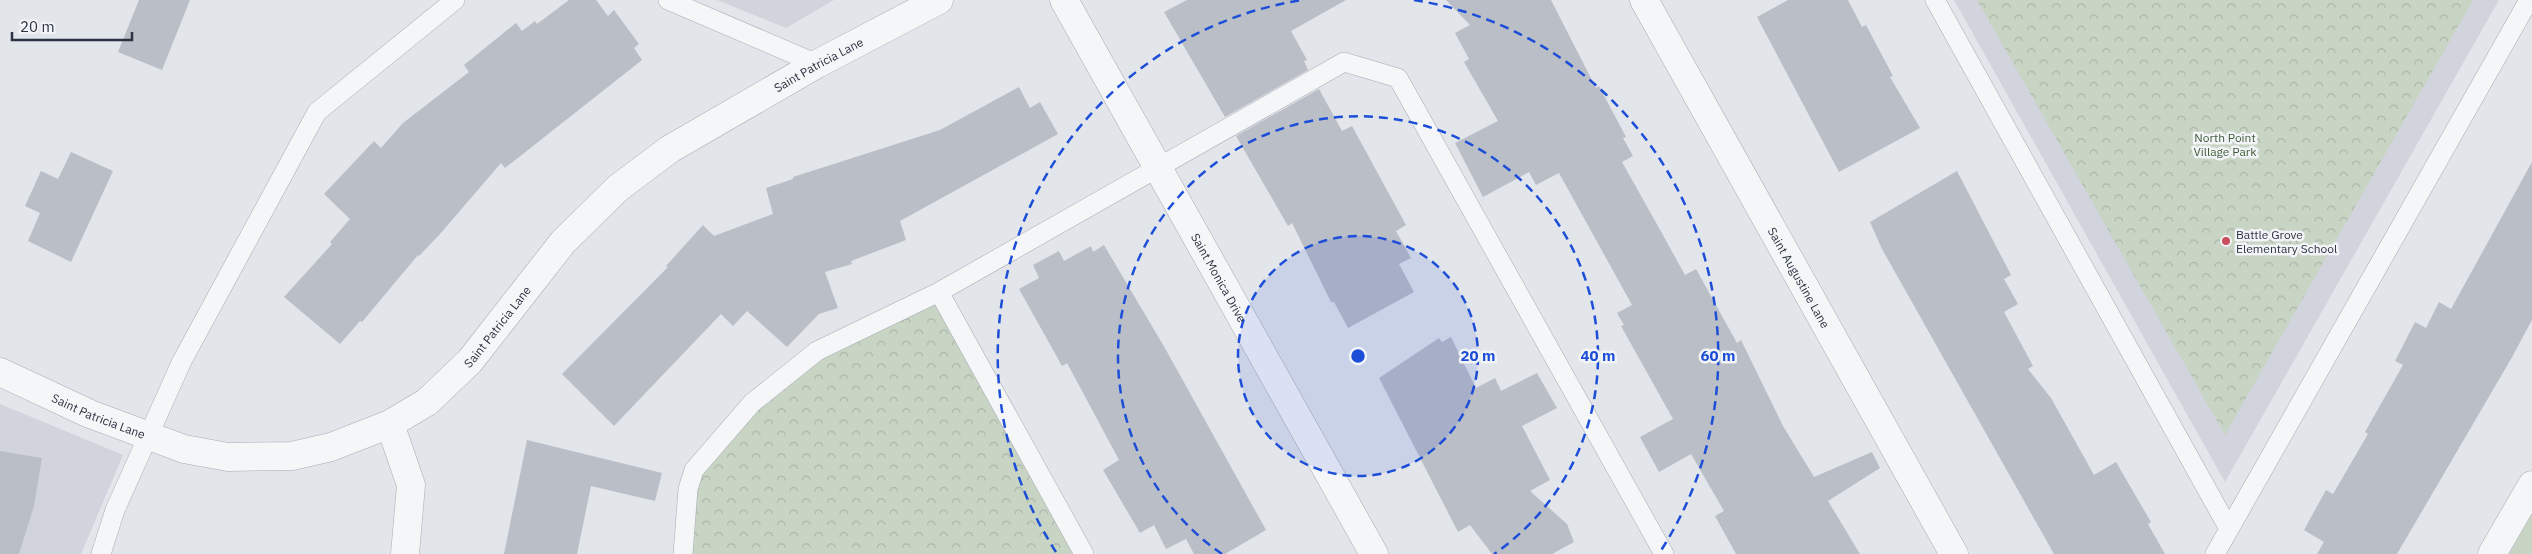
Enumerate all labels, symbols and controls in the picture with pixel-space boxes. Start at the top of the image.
scale bar [12,10,132,42]
text: 20 m [20,17,55,36]
street label: Saint Patricia Lane [771,34,866,95]
park label: North Point Village Park [2193,130,2257,159]
street label: Saint Augustine Lane [1765,224,1834,331]
place label: Battle Grove Elementary School [2236,227,2337,256]
street label: Saint Monica Drive [1188,230,1250,325]
marker: Battle Grove Elementary School [2220,235,2232,247]
street label: Saint Patricia Lane [460,282,534,371]
text: 20 m [1461,346,1495,365]
text: 40 m [1581,346,1615,365]
text: 60 m [1701,346,1735,365]
centre of rings [1349,347,1367,365]
street label: Saint Patricia Lane [50,390,148,442]

